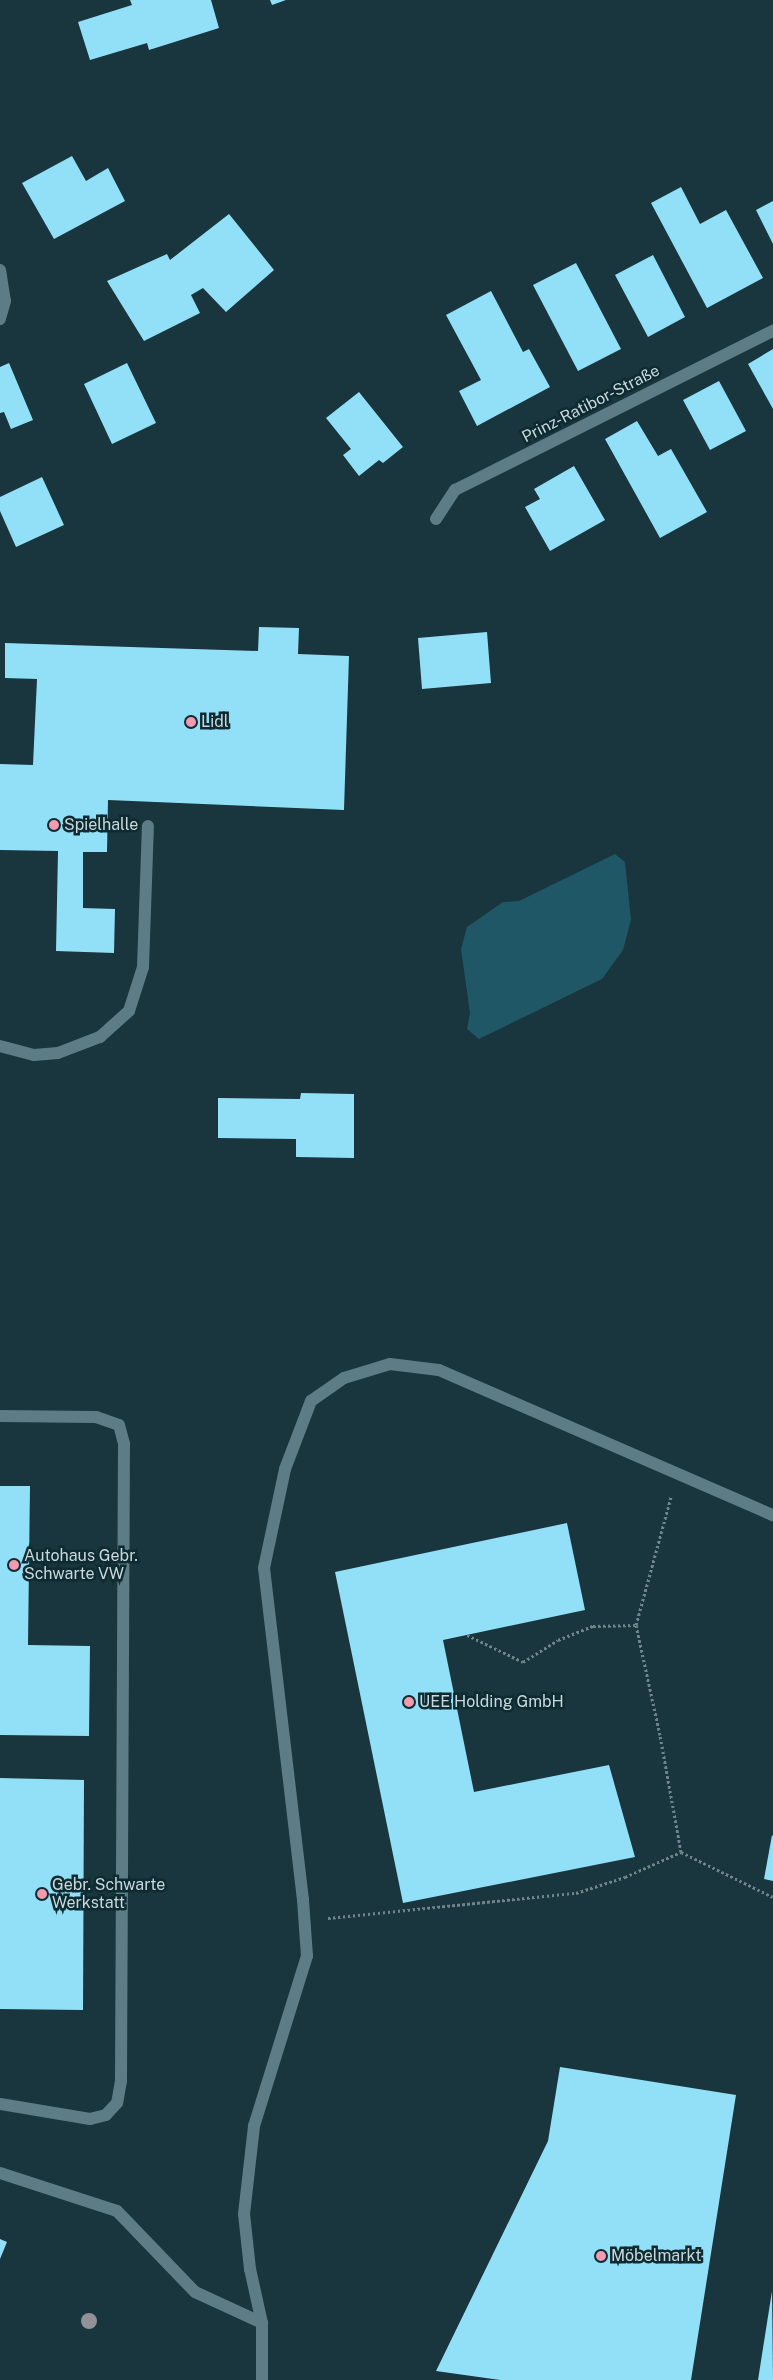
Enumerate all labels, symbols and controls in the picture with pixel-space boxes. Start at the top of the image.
street label: Prinz-Ratibor-Straße [519,361,663,447]
place label: Lidl [201,712,229,732]
marker: Lidl [185,716,197,728]
place label: Spielhalle [64,815,138,835]
marker: Spielhalle [48,819,60,831]
place label: Autohaus Gebr. Schwarte VW [24,1546,138,1584]
marker: Autohaus Gebr. Schwarte VW [8,1559,20,1571]
place label: UEE Holding GmbH [419,1692,564,1712]
marker: UEE Holding GmbH [403,1696,415,1708]
place label: Gebr. Schwarte Werkstatt [52,1875,165,1913]
marker: Gebr. Schwarte Werkstatt [36,1888,48,1900]
place label: Möbelmarkt [611,2246,701,2266]
marker: Möbelmarkt [595,2250,607,2262]

